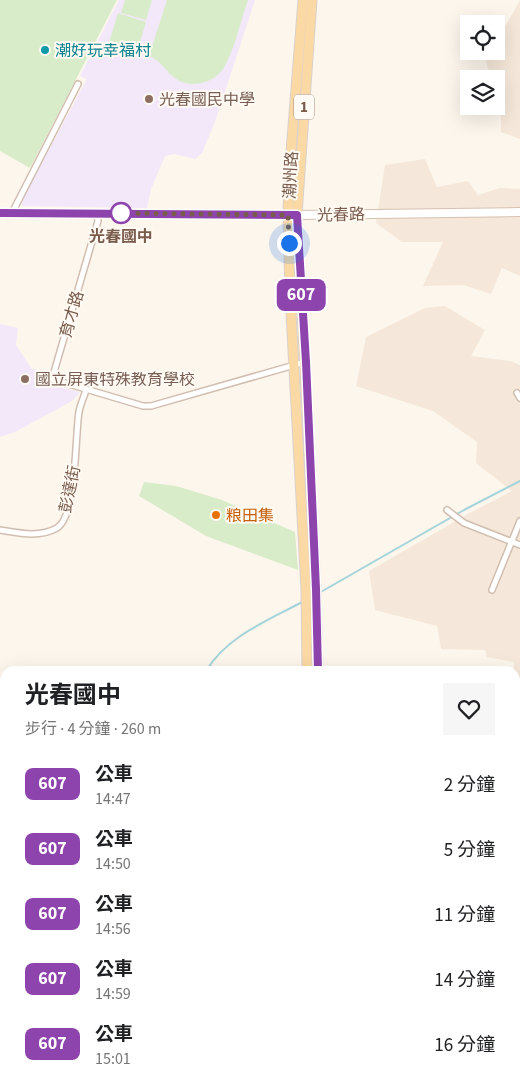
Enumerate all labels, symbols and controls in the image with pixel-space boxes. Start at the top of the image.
map controls [460,15,505,115]
button: locate [460,15,505,60]
place label: 潮好玩幸福村 [55,40,151,62]
marker: 潮好玩幸福村 [39,44,51,56]
button: layers [460,70,505,115]
place label: 光春國民中學 [159,89,255,111]
marker: 光春國民中學 [143,93,155,105]
road number: 1 [294,94,314,120]
street label: 潮州路 [279,151,303,200]
marker: 光春國中 [110,202,132,224]
street label: 光春路 [317,204,365,226]
place label: 光春國中 [89,226,153,248]
your location [277,231,302,256]
line badge: 607 [272,279,330,311]
text: 607 [287,282,315,307]
street label: 育才路 [55,288,89,340]
place label: 國立屏東特殊教育學校 [35,369,195,391]
marker: 國立屏東特殊教育學校 [19,373,31,385]
street label: 彭達街 [54,463,86,515]
place label: 粮田集 [226,505,274,527]
marker: 粮田集 [210,509,222,521]
text: 光春國中 [25,678,121,713]
button: heart [443,683,495,735]
text: 步行 · 4 分鐘 · 260 m [25,718,161,740]
text: 公車 [95,761,133,788]
text: 607 [38,771,67,796]
text: 2 分鐘 [444,772,495,799]
text: 14:47 [95,788,131,810]
text: 公車 [95,826,133,853]
text: 607 [38,836,67,861]
text: 5 分鐘 [444,837,495,864]
text: 14:50 [95,853,131,875]
text: 公車 [95,891,133,918]
text: 607 [38,901,67,926]
text: 11 分鐘 [434,902,495,929]
text: 14:56 [95,918,131,940]
text: 公車 [95,956,133,983]
text: 607 [38,966,67,991]
text: 14 分鐘 [434,967,495,994]
text: 14:59 [95,983,131,1005]
text: 公車 [95,1021,133,1048]
text: 607 [38,1031,67,1056]
text: 16 分鐘 [434,1032,495,1059]
text: 15:01 [95,1048,131,1070]

